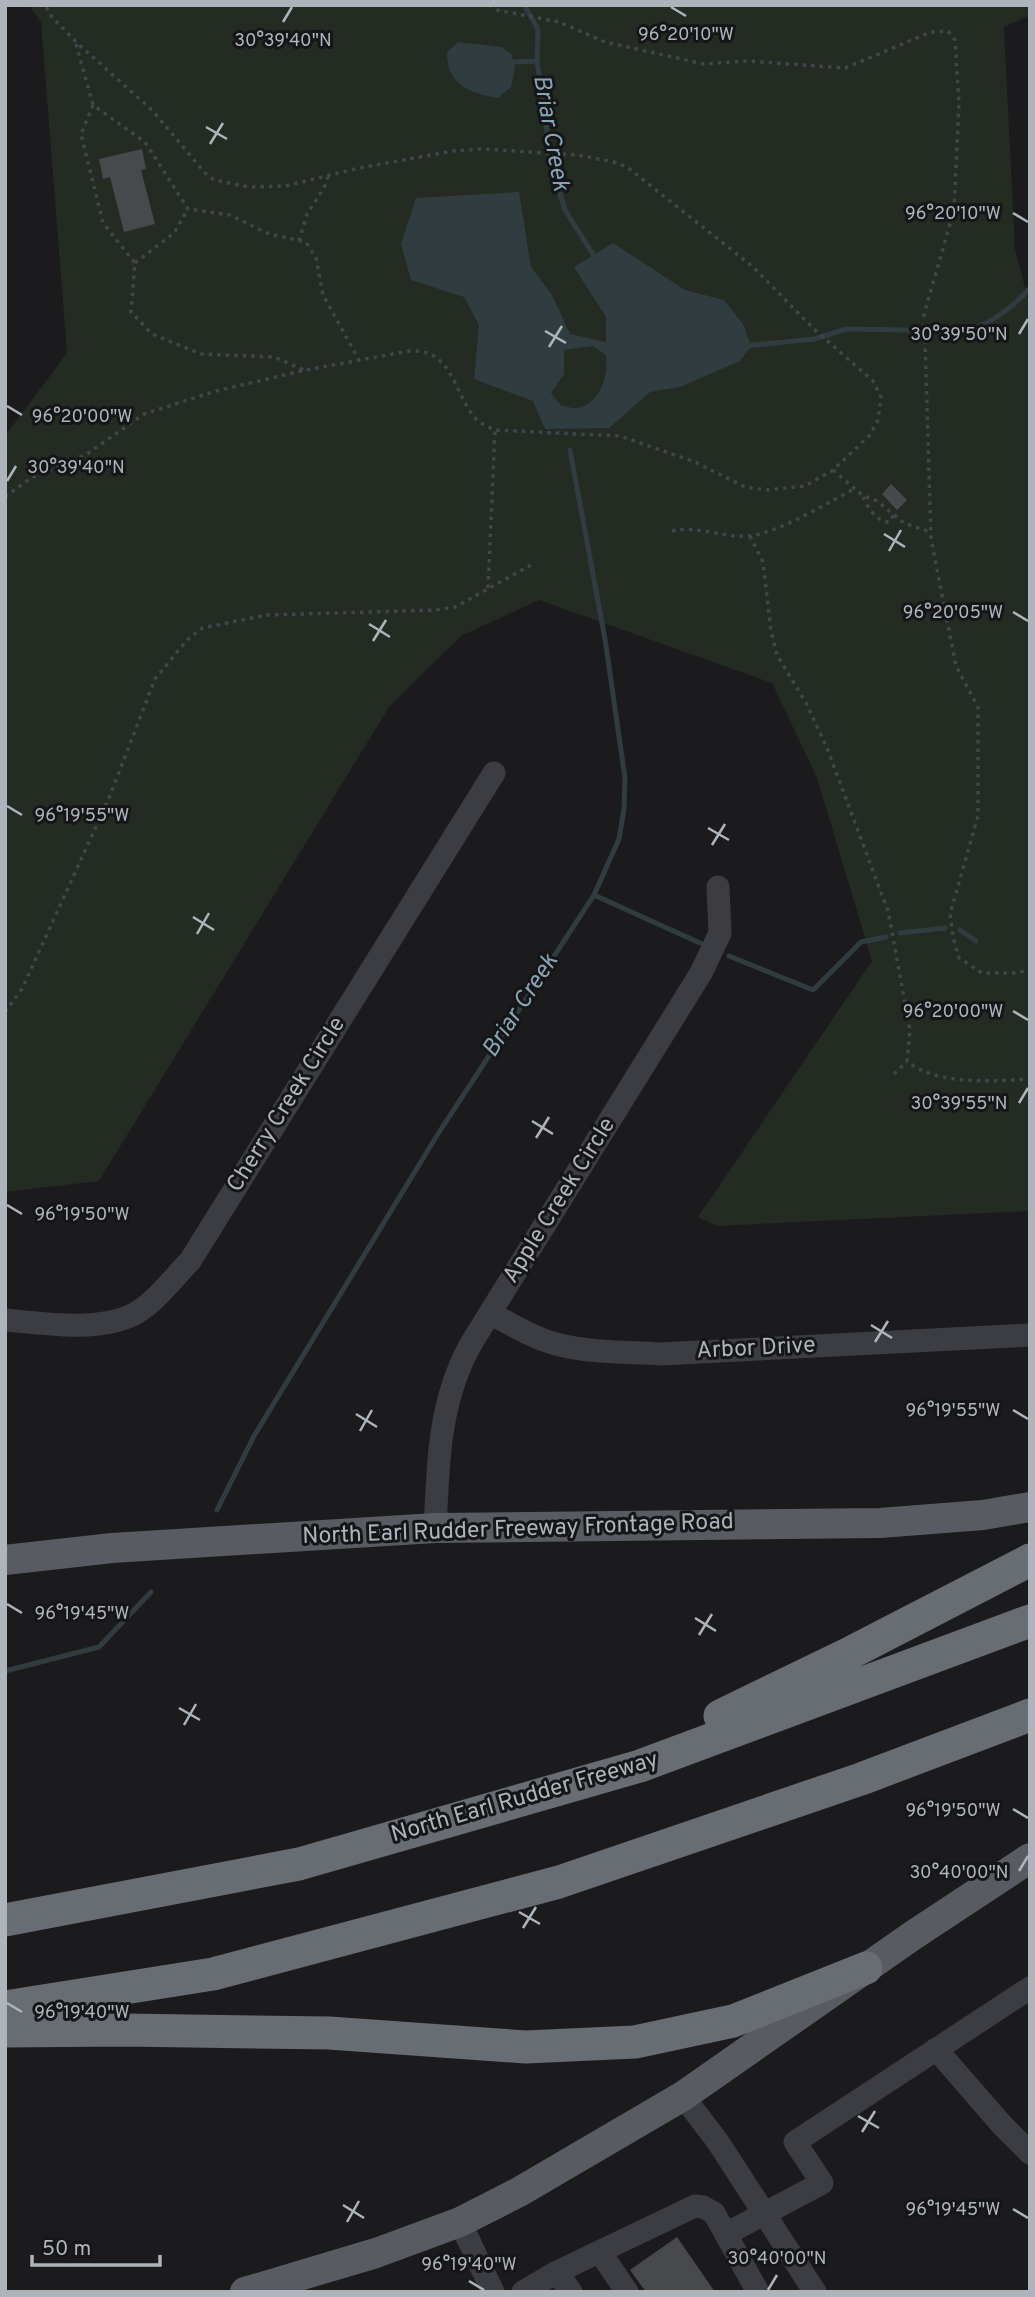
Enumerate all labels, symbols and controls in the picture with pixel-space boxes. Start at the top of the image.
text: 96°20'10"W [638,24,734,47]
text: 30°39'40"N [234,30,332,53]
water label: Briar Creek [525,73,575,194]
text: 96°20'10"W [905,203,1001,226]
text: 30°39'50"N [910,324,1008,347]
text: 96°20'00"W [32,406,132,429]
text: 30°39'40"N [27,457,125,480]
text: 96°20'05"W [903,602,1003,625]
text: 96°19'55"W [35,805,129,828]
water label: Briar Creek [476,948,566,1063]
text: 96°20'00"W [903,1001,1003,1024]
street label: Cherry Creek Circle [221,1012,353,1198]
text: 30°39'55"N [910,1093,1008,1116]
street label: Apple Creek Circle [497,1113,623,1289]
text: 96°19'50"W [34,1204,130,1227]
street label: Arbor Drive [696,1331,816,1367]
text: 96°19'55"W [906,1400,1000,1423]
street label: North Earl Rudder Freeway Frontage Road [302,1508,734,1552]
text: 96°19'45"W [35,1603,129,1626]
street label: North Earl Rudder Freeway [388,1746,662,1850]
text: 96°19'50"W [905,1800,1001,1823]
text: 30°40'00"N [909,1862,1009,1885]
text: 96°19'40"W [34,2002,130,2025]
text: 96°19'45"W [906,2199,1000,2222]
scale bar [32,2224,159,2268]
text: 50 m [42,2236,91,2263]
text: 30°40'00"N [727,2248,827,2271]
text: 96°19'40"W [421,2254,517,2277]

